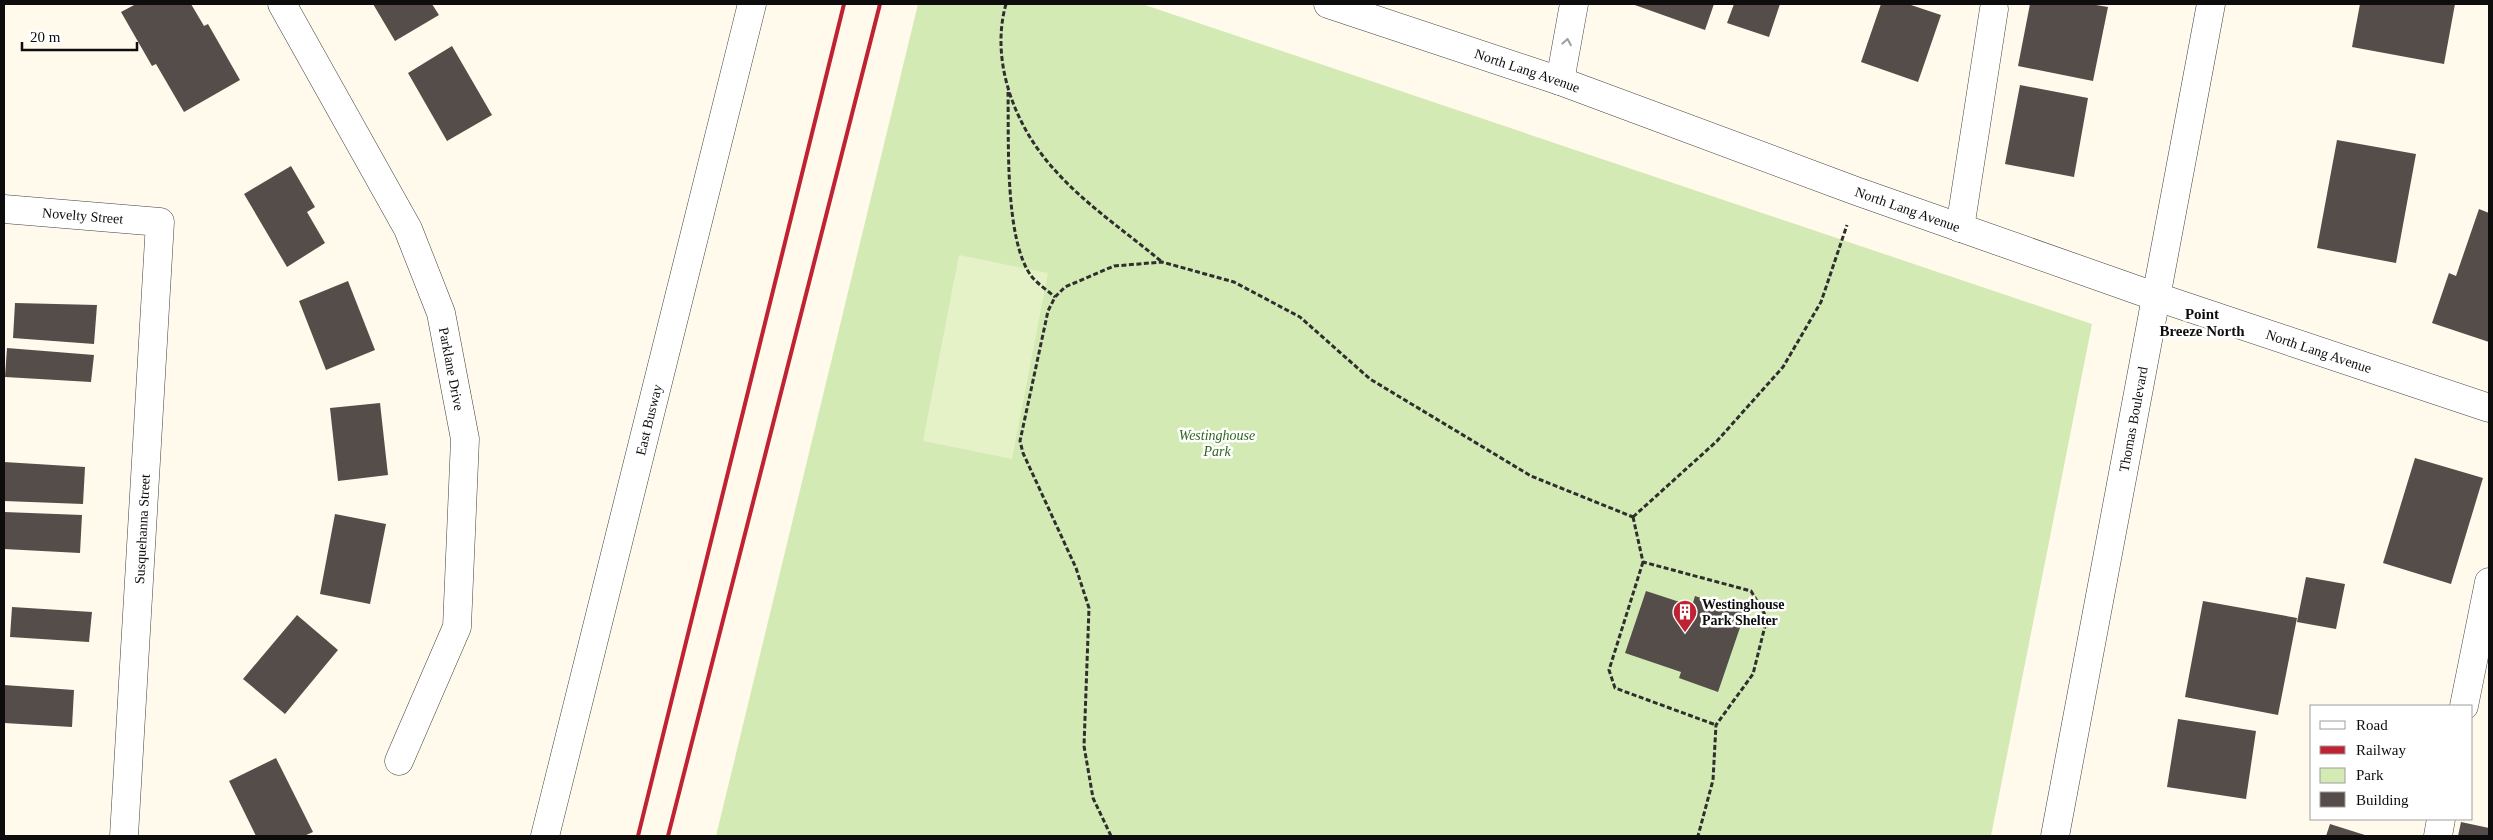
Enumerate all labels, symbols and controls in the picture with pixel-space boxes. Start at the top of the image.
scale bar [22,20,138,52]
text: 20 m [30,29,61,45]
one-way arrow [1561,38,1572,47]
street label: North Lang Avenue [1472,46,1582,96]
street label: North Lang Avenue [1853,184,1962,235]
street label: Novelty Street [42,205,124,227]
district label: Point Breeze North [2159,306,2245,339]
street label: Parklane Drive [436,326,466,412]
street label: North Lang Avenue [2264,327,2373,376]
street label: Thomas Boulevard [2116,365,2151,473]
street label: East Busway [633,383,665,457]
park label: Westinghouse Park [1179,428,1255,459]
street label: Susquehanna Street [132,474,153,584]
place label: Westinghouse Park Shelter [1702,597,1784,628]
building icon: Westinghouse Park Shelter [1672,599,1698,633]
legend [2310,705,2473,820]
text: Road [2356,717,2388,733]
text: Railway [2356,742,2406,758]
text: Park [2356,767,2384,783]
text: Building [2356,792,2409,808]

